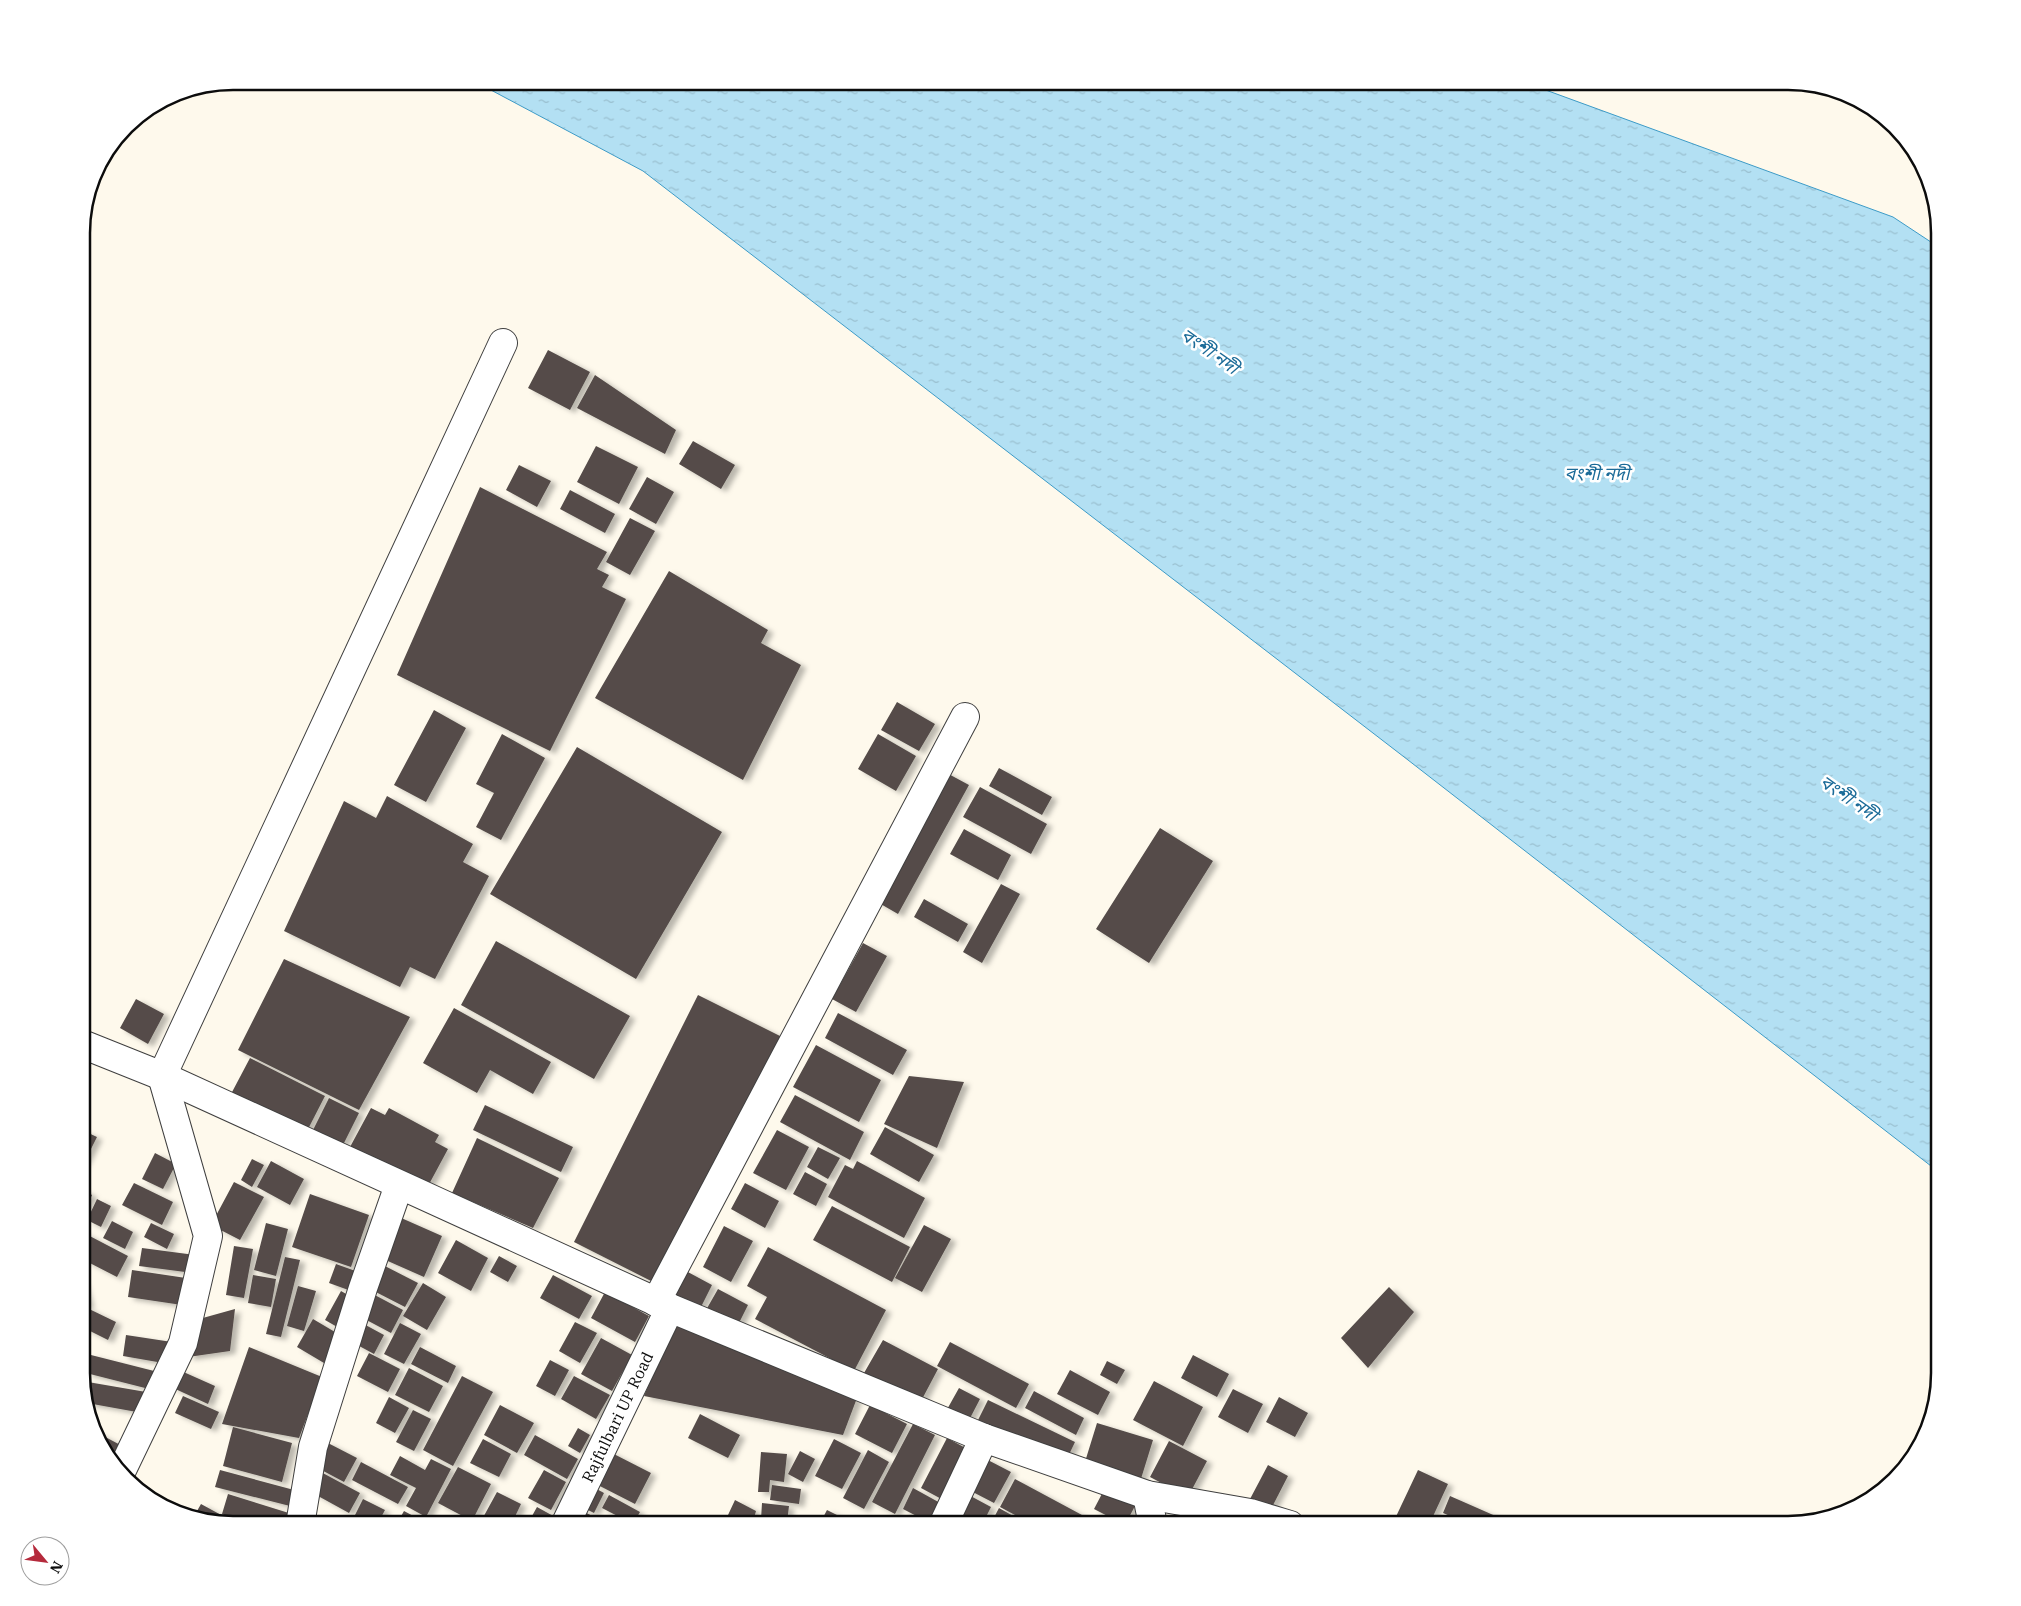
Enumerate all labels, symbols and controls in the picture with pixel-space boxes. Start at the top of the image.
water label: বংশী নদী [1177,323,1246,381]
water label: বংশী নদী [1564,462,1633,485]
water label: বংশী নদী [1816,770,1885,828]
street label: Rajfulbari UP Road [577,1348,657,1486]
north arrow [20,1536,70,1586]
text: N [46,1558,67,1577]

